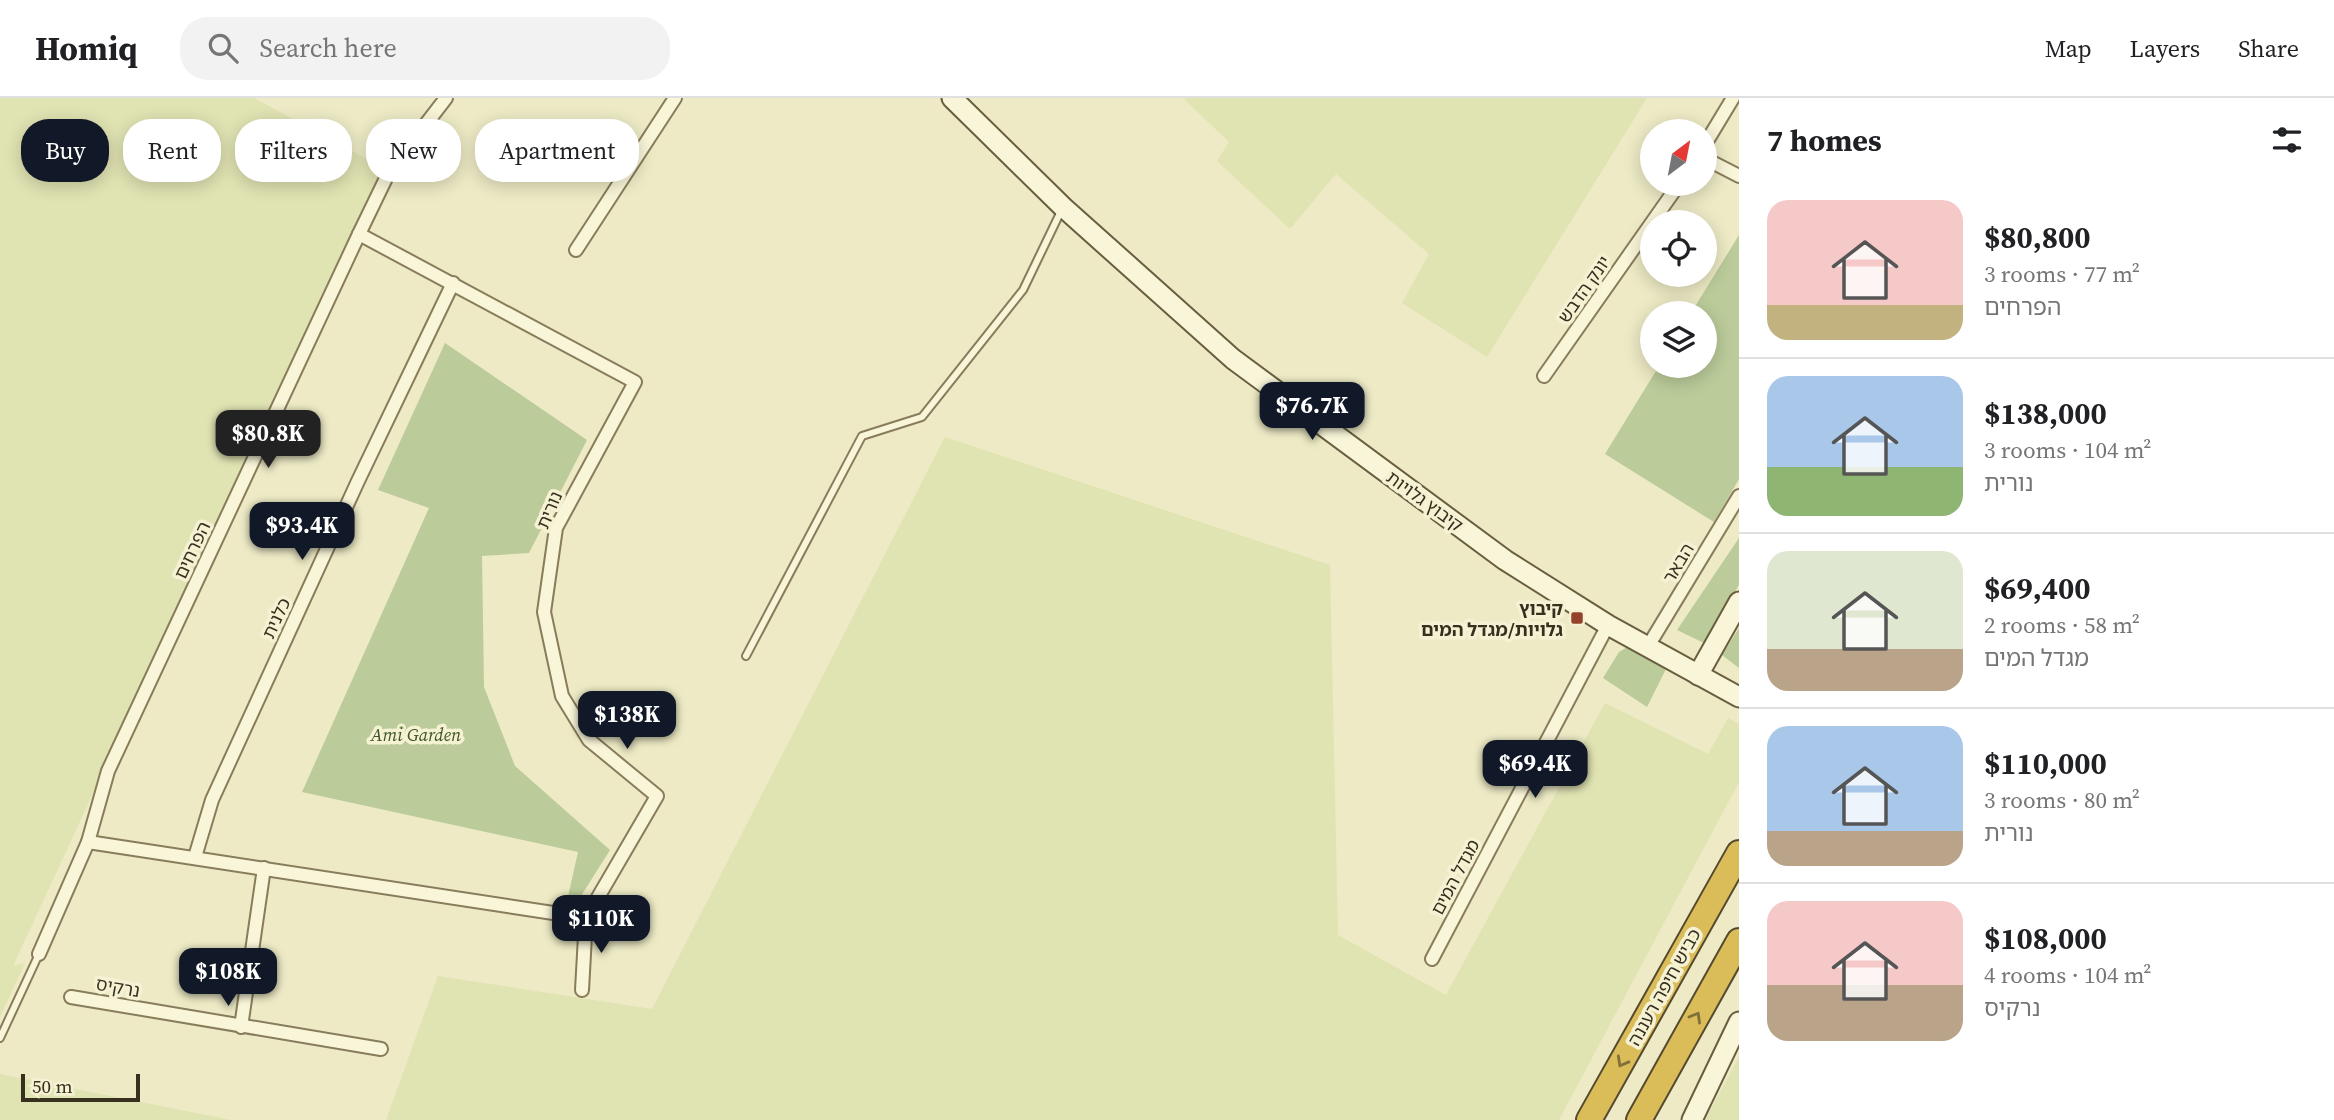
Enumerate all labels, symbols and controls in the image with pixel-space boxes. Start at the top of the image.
search box [180,17,670,80]
text: Homiq [35,26,138,71]
icon: search [204,29,242,67]
text: Search here [260,30,397,66]
text: Map [2045,32,2092,65]
text: Layers [2130,32,2200,65]
text: Share [2238,32,2299,65]
chip: Buy [21,119,109,182]
chip: Rent [123,119,221,182]
chip: Filters [235,119,352,182]
chip: New [366,119,461,182]
chip: Apartment [475,119,639,182]
north arrow [1640,119,1717,196]
map controls [1640,119,1717,378]
text: 7 homes [1767,120,1882,161]
icon: filters [2268,121,2306,159]
button: locate [1640,210,1717,287]
text: $80,800 [1984,217,2091,258]
icon: home [1823,228,1907,312]
street label: יונק הדבש [1552,250,1616,328]
text: 3 rooms · 77 m² [1984,258,2140,290]
text: הפרחים [1984,291,2061,323]
button: layers [1640,301,1717,378]
pin: $76.7K [1255,382,1369,442]
text: $76.7K [1276,389,1348,421]
text: $138,000 [1984,393,2107,434]
icon: home [1823,404,1907,488]
pin: $80.8K [211,410,325,470]
text: $80.8K [232,417,304,449]
text: 3 rooms · 104 m² [1984,434,2151,466]
street label: קיבוץ גלויות [1382,465,1468,537]
text: נורית [1984,467,2034,499]
street label: נורית [530,487,568,533]
pin: $93.4K [245,503,359,562]
text: $93.4K [266,509,338,541]
street label: הפרחים [168,517,216,583]
street label: הבאר [1656,538,1700,588]
text: $69,400 [1984,568,2091,609]
icon: home [1823,579,1907,663]
street label: כלנית [256,593,296,643]
place label: קיבוץ גלויות/מגדל המים [1421,596,1563,642]
text: 2 rooms · 58 m² [1984,609,2140,641]
marker: קיבוץ גלויות/מגדל המים [1569,610,1585,626]
text: מגדל המים [1984,642,2089,674]
pin: $138K [578,692,676,751]
text: $138K [594,698,660,730]
park label: Ami Garden [370,722,461,747]
pin: $69.4K [1478,740,1592,800]
text: $110,000 [1984,743,2107,784]
text: $69.4K [1499,747,1571,779]
icon: home [1823,754,1907,838]
text: 3 rooms · 80 m² [1984,784,2140,816]
text: נורית [1984,817,2034,849]
street label: מגדל המים [1425,835,1485,919]
pin: $110K [552,896,650,955]
text: $110K [568,902,634,934]
text: $108,000 [1984,918,2107,959]
street label: כביש חיפה רעננה [1621,924,1707,1050]
icon: home [1823,929,1907,1013]
pin: $108K [179,948,277,1008]
text: $108K [195,955,261,987]
text: 4 rooms · 104 m² [1984,959,2151,991]
street label: נרקיס [94,971,142,1003]
text: נרקיס [1984,992,2041,1024]
one-way arrow [1688,1012,1701,1025]
one-way arrow [1617,1055,1630,1068]
scale bar [21,1071,140,1103]
text: 50 m [32,1073,73,1099]

